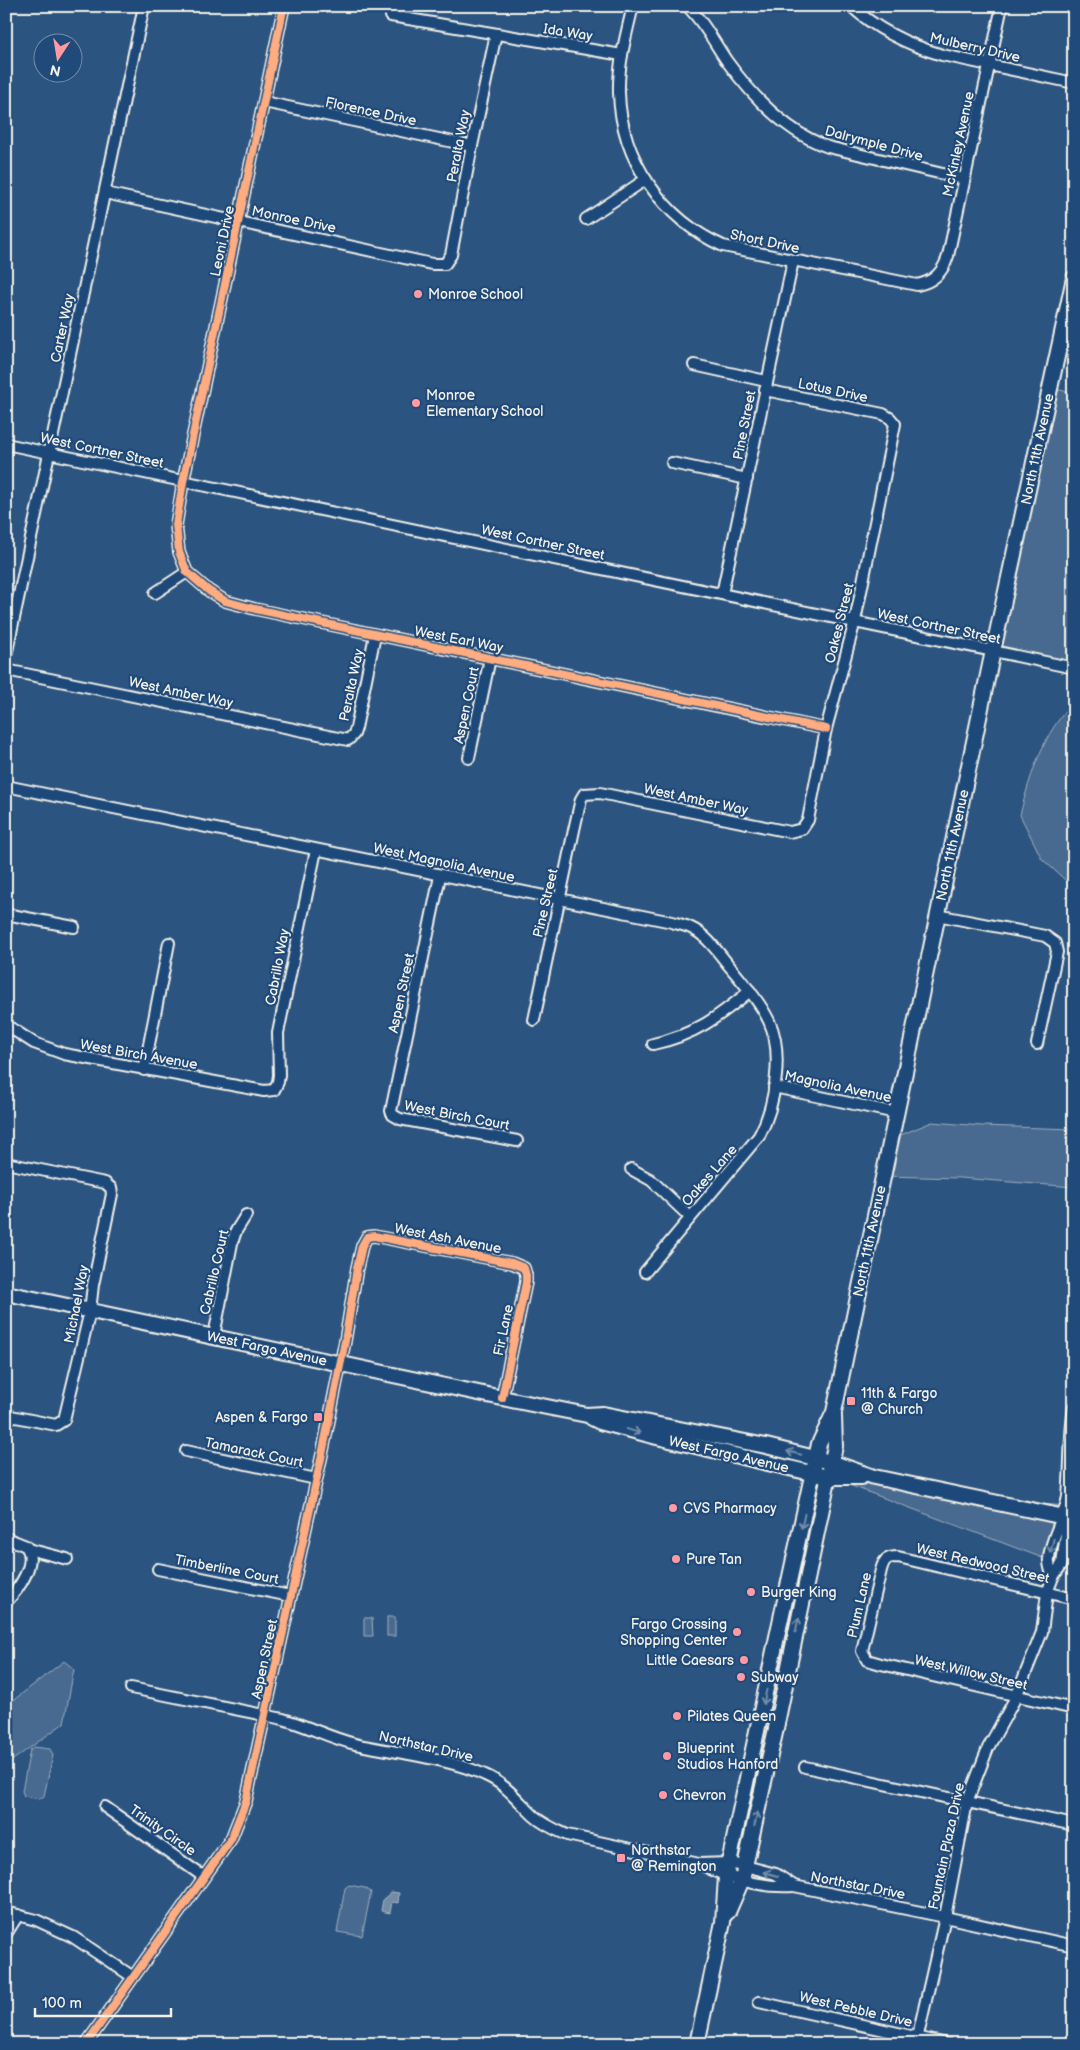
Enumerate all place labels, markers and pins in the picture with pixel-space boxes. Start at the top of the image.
place label: Monroe School [428,286,523,303]
marker: Monroe School [412,288,424,300]
place label: Monroe Elementary School [426,387,544,420]
marker: Monroe Elementary School [410,397,422,409]
place label: 11th & Fargo @ Church [861,1385,937,1418]
marker: 11th & Fargo @ Church [845,1395,857,1407]
place label: Aspen & Fargo [215,1409,308,1426]
marker: Aspen & Fargo [312,1411,324,1423]
place label: CVS Pharmacy [683,1500,777,1517]
marker: CVS Pharmacy [667,1502,679,1514]
place label: Pure Tan [686,1551,742,1568]
marker: Pure Tan [670,1553,682,1565]
place label: Burger King [761,1584,837,1601]
marker: Burger King [745,1586,757,1598]
place label: Fargo Crossing Shopping Center [620,1616,728,1649]
marker: Fargo Crossing Shopping Center [731,1626,743,1638]
place label: Little Caesars [646,1652,734,1669]
marker: Little Caesars [738,1654,750,1666]
place label: Subway [751,1669,799,1686]
marker: Subway [735,1671,747,1683]
place label: Pilates Queen [687,1708,776,1725]
marker: Pilates Queen [671,1710,683,1722]
place label: Blueprint Studios Hanford [677,1740,778,1773]
marker: Blueprint Studios Hanford [661,1750,673,1762]
place label: Chevron [673,1787,726,1804]
marker: Chevron [657,1789,669,1801]
place label: Northstar @ Remington [631,1842,717,1875]
marker: Northstar @ Remington [615,1852,627,1864]

